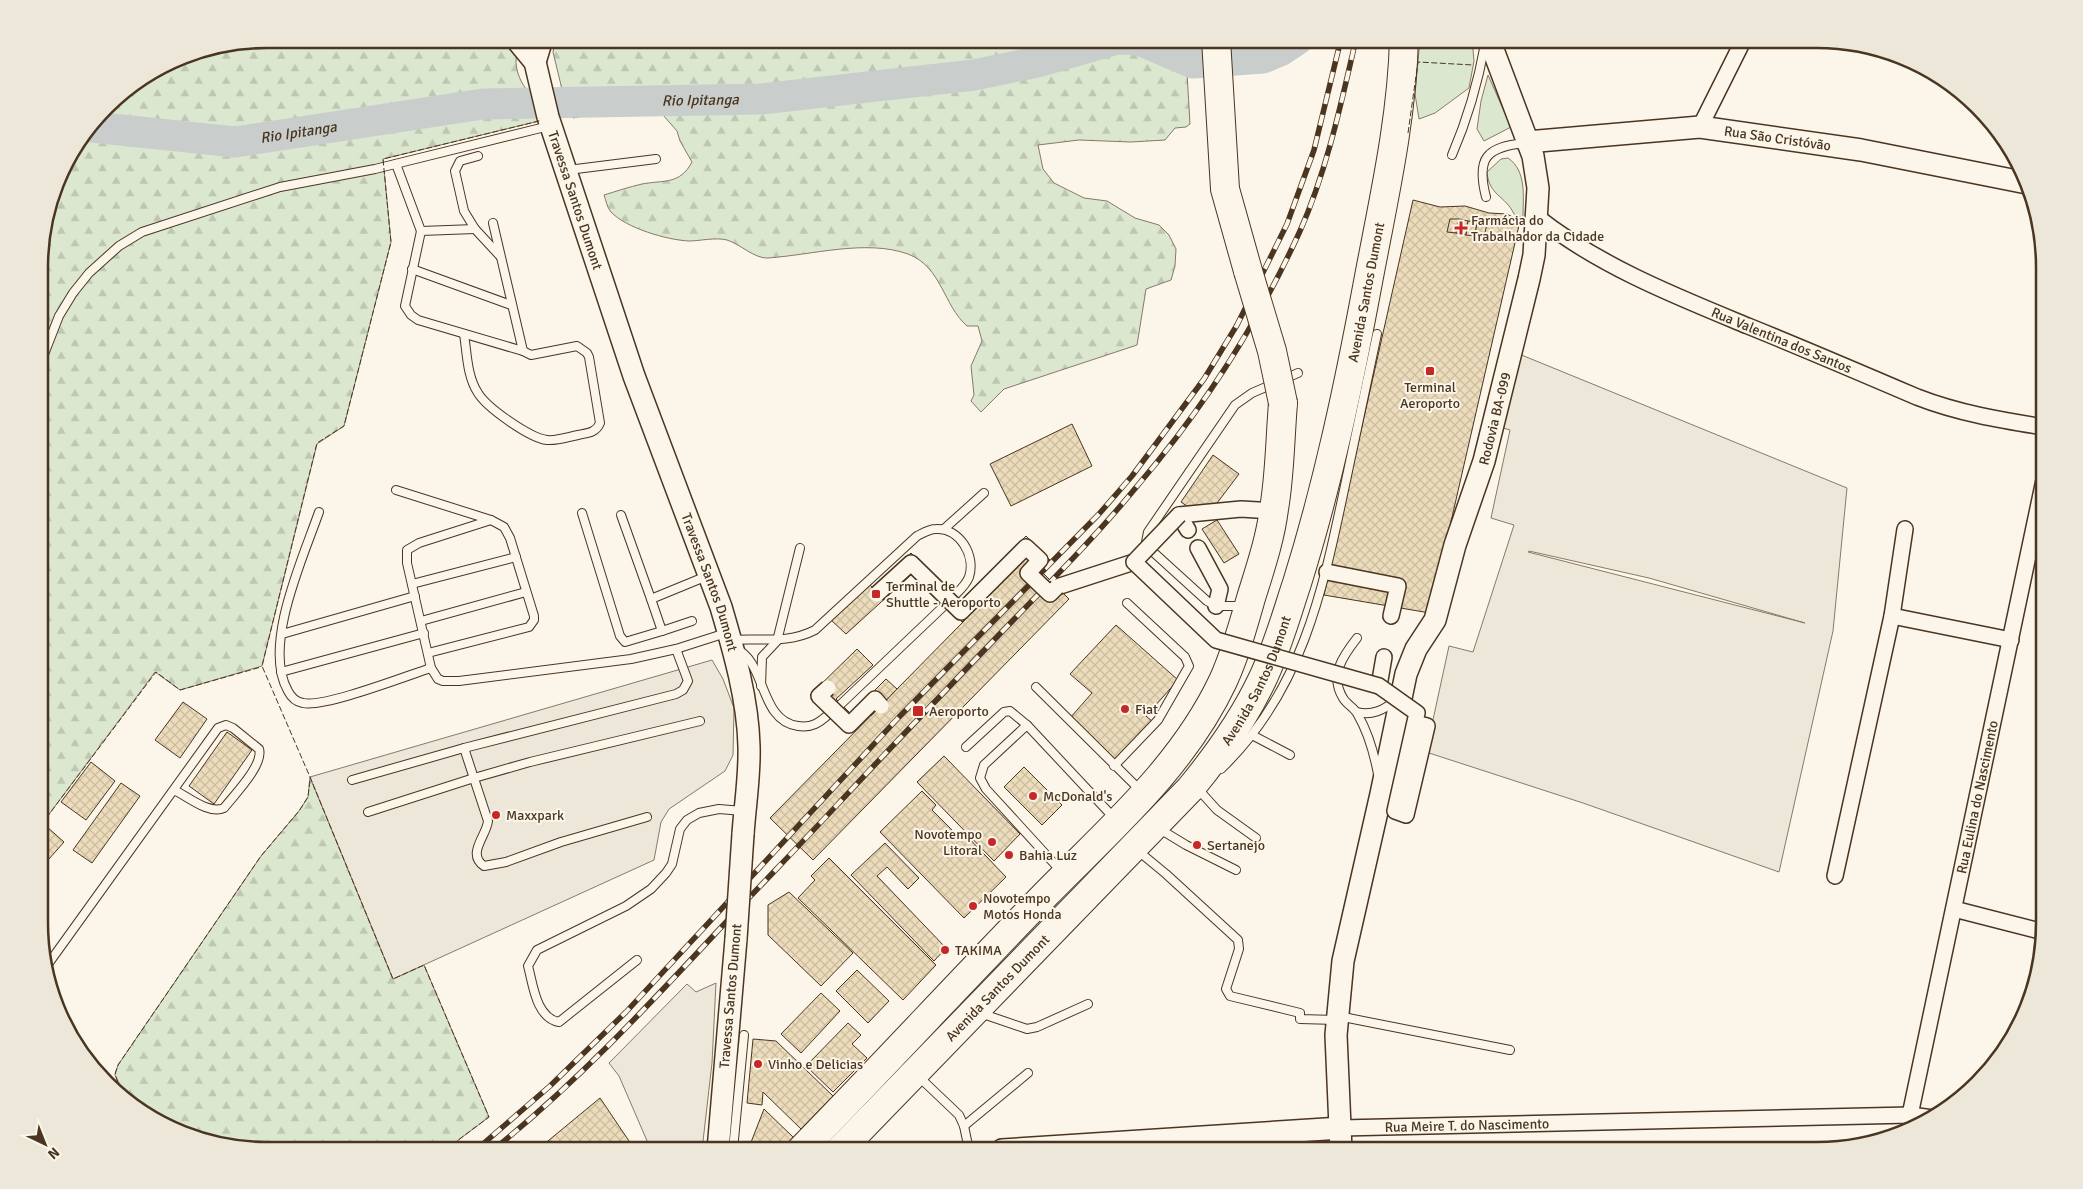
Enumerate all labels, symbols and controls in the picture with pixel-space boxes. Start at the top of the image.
water label: Rio Ipitanga [662,90,739,110]
water label: Rio Ipitanga [259,117,338,147]
street label: Rua São Cristóvão [1723,123,1832,155]
street label: Travessa Santos Dumont [544,129,606,272]
place label: Farmácia do Trabalhador da Cidade [1471,212,1604,245]
street label: Avenida Santos Dumont [1345,221,1388,364]
marker: Farmácia do Trabalhador da Cidade [1455,222,1467,234]
street label: Rua Valentina dos Santos [1709,304,1854,377]
marker: Terminal Aeroporto [1424,365,1436,377]
street label: Rodovia BA-099 [1475,371,1515,467]
place label: Terminal Aeroporto [1400,379,1460,412]
street label: Travessa Santos Dumont [677,511,741,653]
place label: Terminal de Shuttle - Aeroporto [886,578,1001,611]
marker: Terminal de Shuttle - Aeroporto [870,588,882,600]
street label: Avenida Santos Dumont [1218,614,1295,749]
place label: Fiat [1135,701,1158,718]
place label: Aeroporto [929,703,989,720]
marker: Fiat [1119,703,1131,715]
marker: Aeroporto [911,704,925,718]
street label: Rua Eulina do Nascimento [1953,719,2002,875]
place label: McDonald's [1043,788,1112,805]
marker: McDonald's [1027,790,1039,802]
place label: Maxxpark [506,807,564,824]
marker: Maxxpark [490,809,502,821]
place label: Novotempo Litoral [914,826,982,859]
marker: Novotempo Litoral [986,836,998,848]
place label: Sertanejo [1207,837,1265,854]
marker: Sertanejo [1191,839,1203,851]
place label: Bahia Luz [1019,847,1077,864]
marker: Bahia Luz [1003,849,1015,861]
place label: Novotempo Motos Honda [983,890,1062,923]
marker: Novotempo Motos Honda [967,900,979,912]
street label: Travessa Santos Dumont [716,923,745,1069]
street label: Avenida Santos Dumont [942,931,1053,1045]
place label: TAKIMA [955,942,1002,959]
marker: TAKIMA [939,944,951,956]
place label: Vinho e Delicias [768,1056,863,1073]
marker: Vinho e Delicias [752,1058,764,1070]
street label: Rua Meire T. do Nascimento [1385,1115,1549,1136]
north arrow [20,1119,70,1169]
text: N [44,1144,63,1163]

